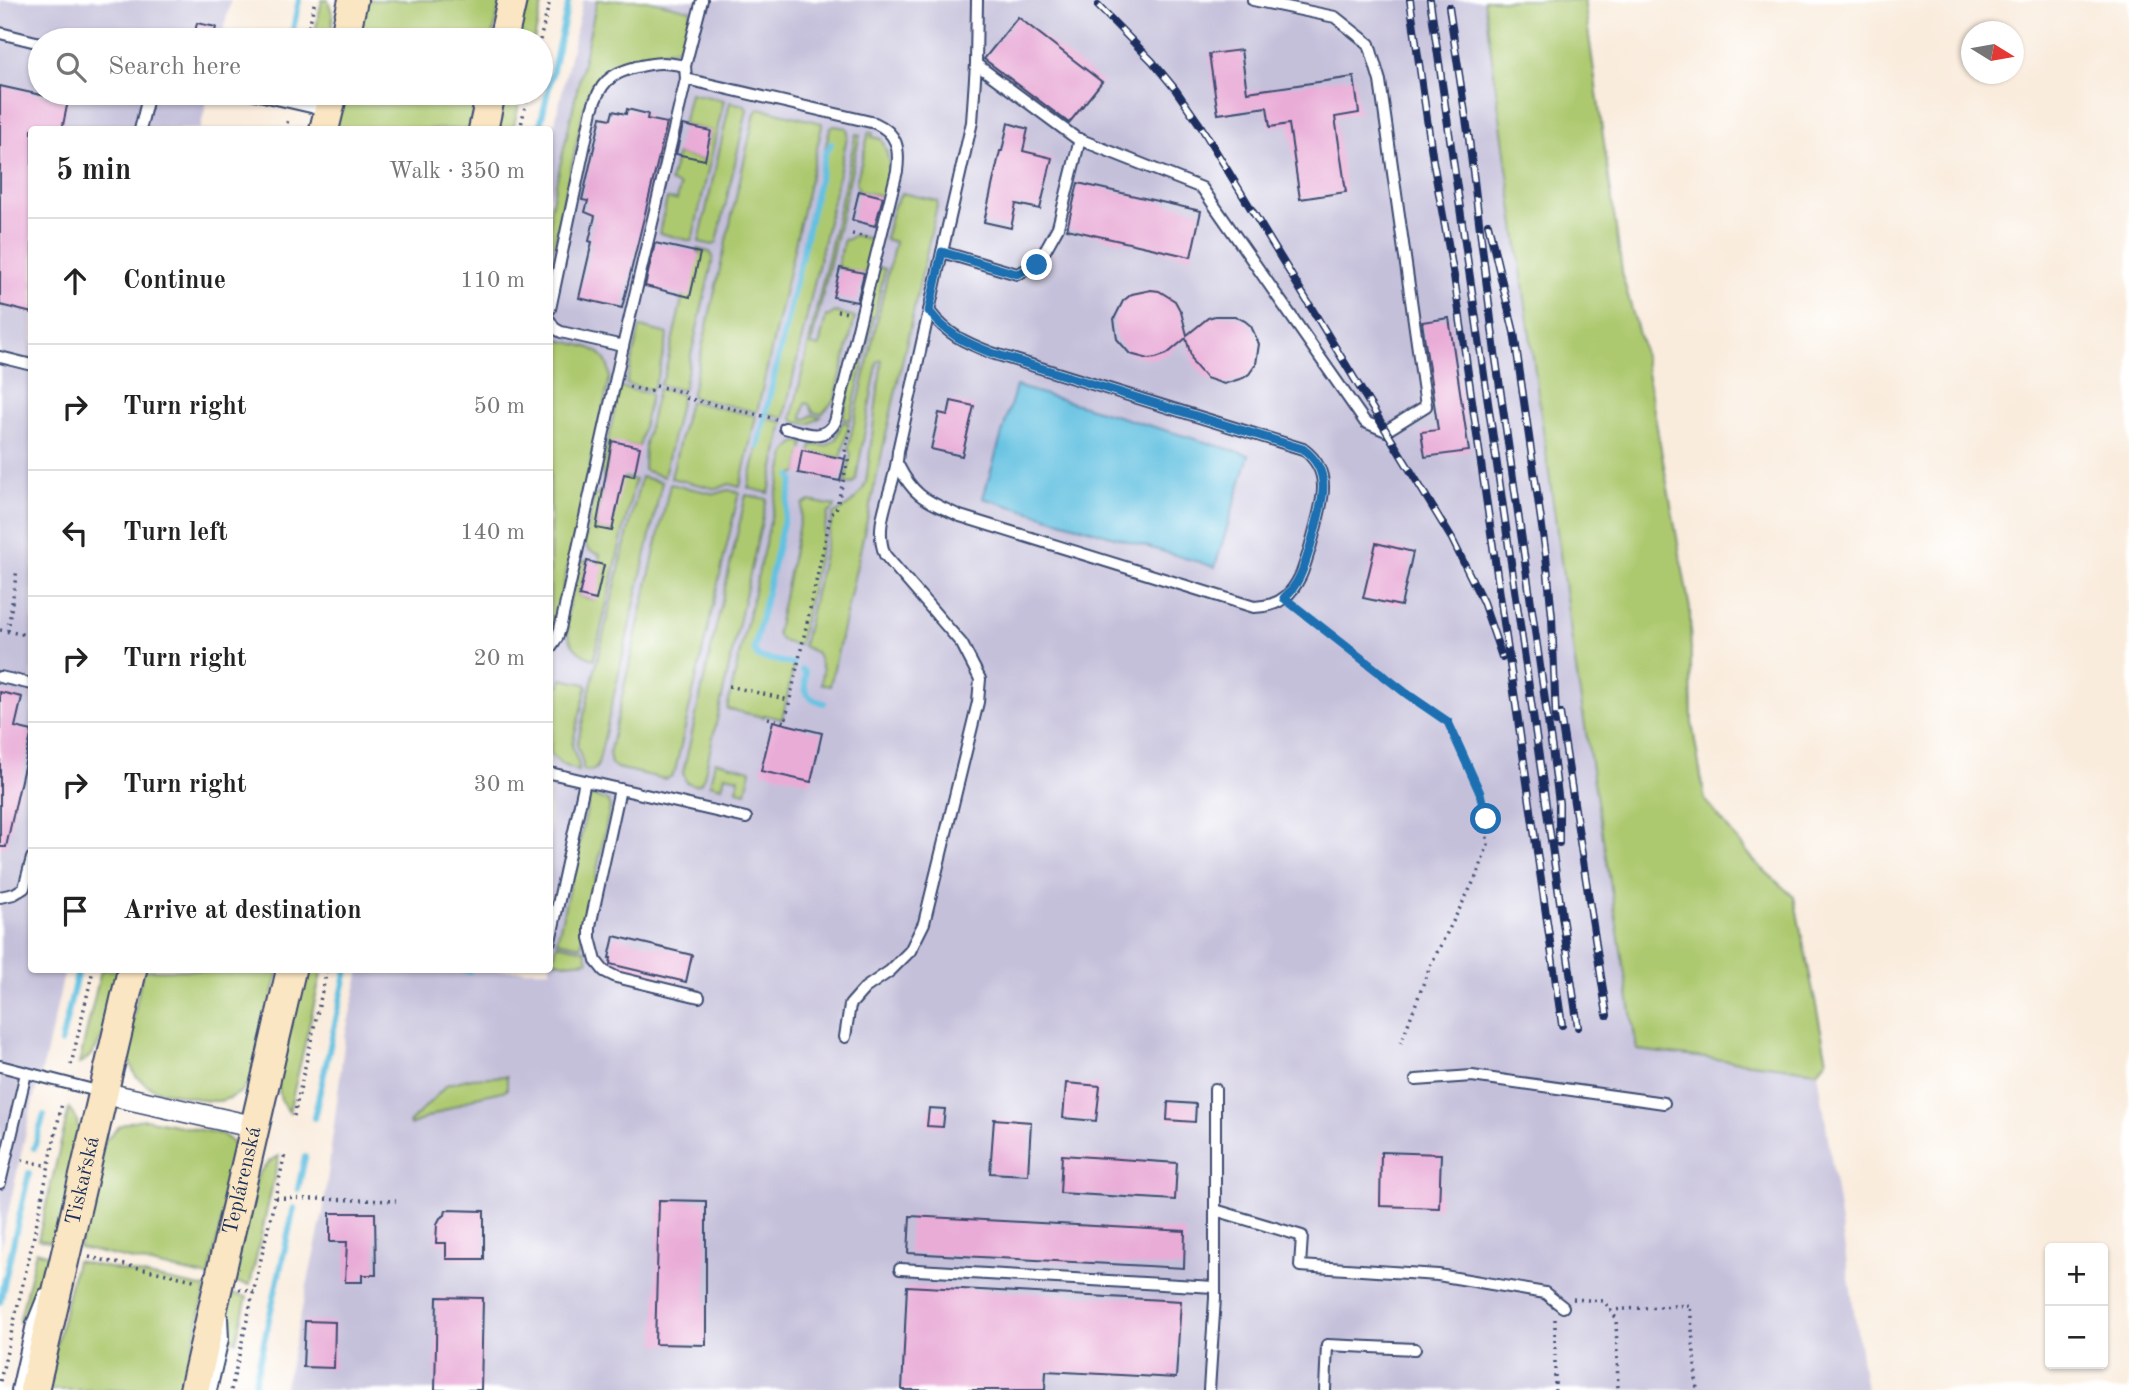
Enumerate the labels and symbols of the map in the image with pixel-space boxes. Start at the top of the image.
north arrow [1961,21,2024,84]
route end [1021,249,1052,280]
route start [1470,803,1501,834]
street label: Teplárenská [220,1124,265,1237]
street label: Tiskařská [62,1134,103,1227]

